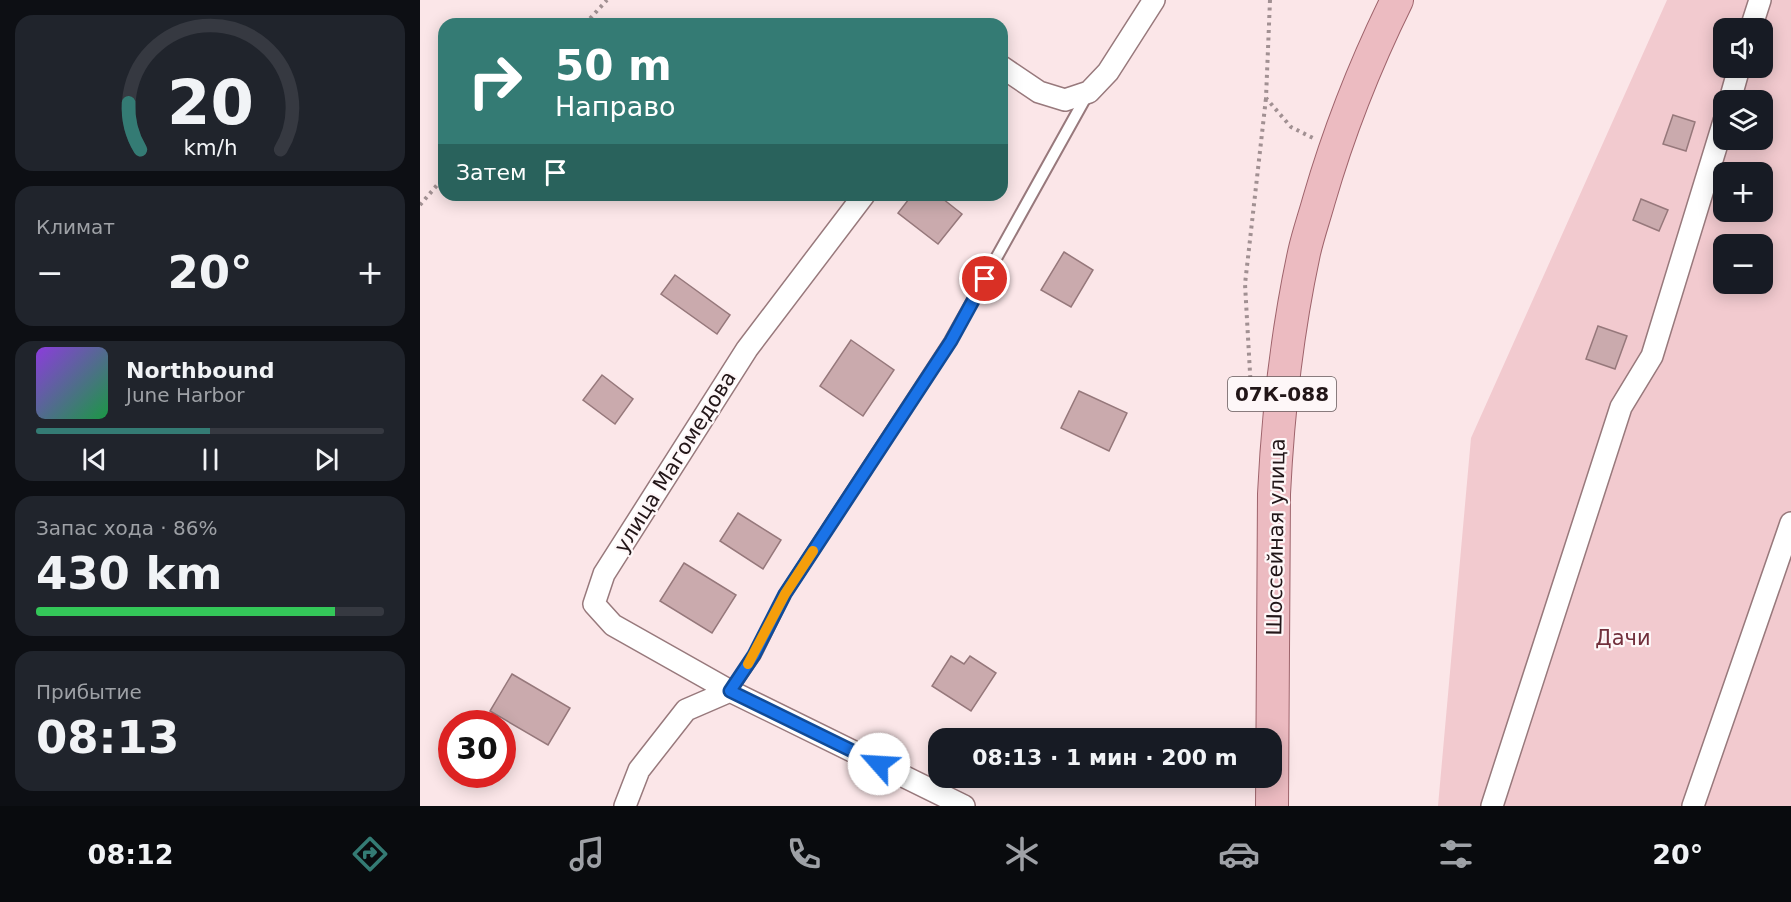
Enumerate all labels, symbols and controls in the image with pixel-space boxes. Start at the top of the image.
map controls [1713,18,1773,294]
button: sound [1713,18,1773,78]
text: 50 m [555,41,672,90]
icon: right [456,42,534,120]
text: 20 [167,66,253,139]
button: layers [1713,90,1773,150]
text: Направо [555,91,676,122]
text: km/h [183,135,237,160]
icon: arrive [539,156,572,189]
text: Затем [456,160,527,185]
button: + [1713,162,1773,222]
text: Климат [36,215,115,239]
button: − [1713,234,1773,294]
text: 20° [167,246,253,299]
text: − [36,253,64,292]
text: + [356,253,384,292]
pin [959,253,1010,304]
icon: arrive [968,262,1001,295]
text: Northbound [126,358,275,383]
street label: улица Магомедова [609,367,741,557]
road number: 07К-088 [1228,377,1336,411]
text: June Harbor [126,383,245,407]
street label: Шоссейная улица [1262,438,1290,636]
icon: previous [78,443,111,476]
icon: pause [194,443,227,476]
icon: next [310,443,343,476]
text: Запас хода · 86% [36,516,217,540]
text: 430 km [36,547,222,600]
park label: Дачи [1595,626,1651,650]
text: Прибытие [36,680,142,704]
speed limit sign: 30 [438,710,516,788]
text: 08:13 [36,711,179,764]
position arrow [847,732,911,796]
text: 08:13 · 1 мин · 200 m [972,745,1238,770]
icon: directions [349,833,391,875]
icon: music [566,833,608,875]
icon: phone [783,833,825,875]
icon: climate [1001,833,1043,875]
icon: car [1218,833,1260,875]
icon: filters [1435,833,1477,875]
text: 08:12 [88,839,174,870]
text: 20° [1652,839,1703,870]

